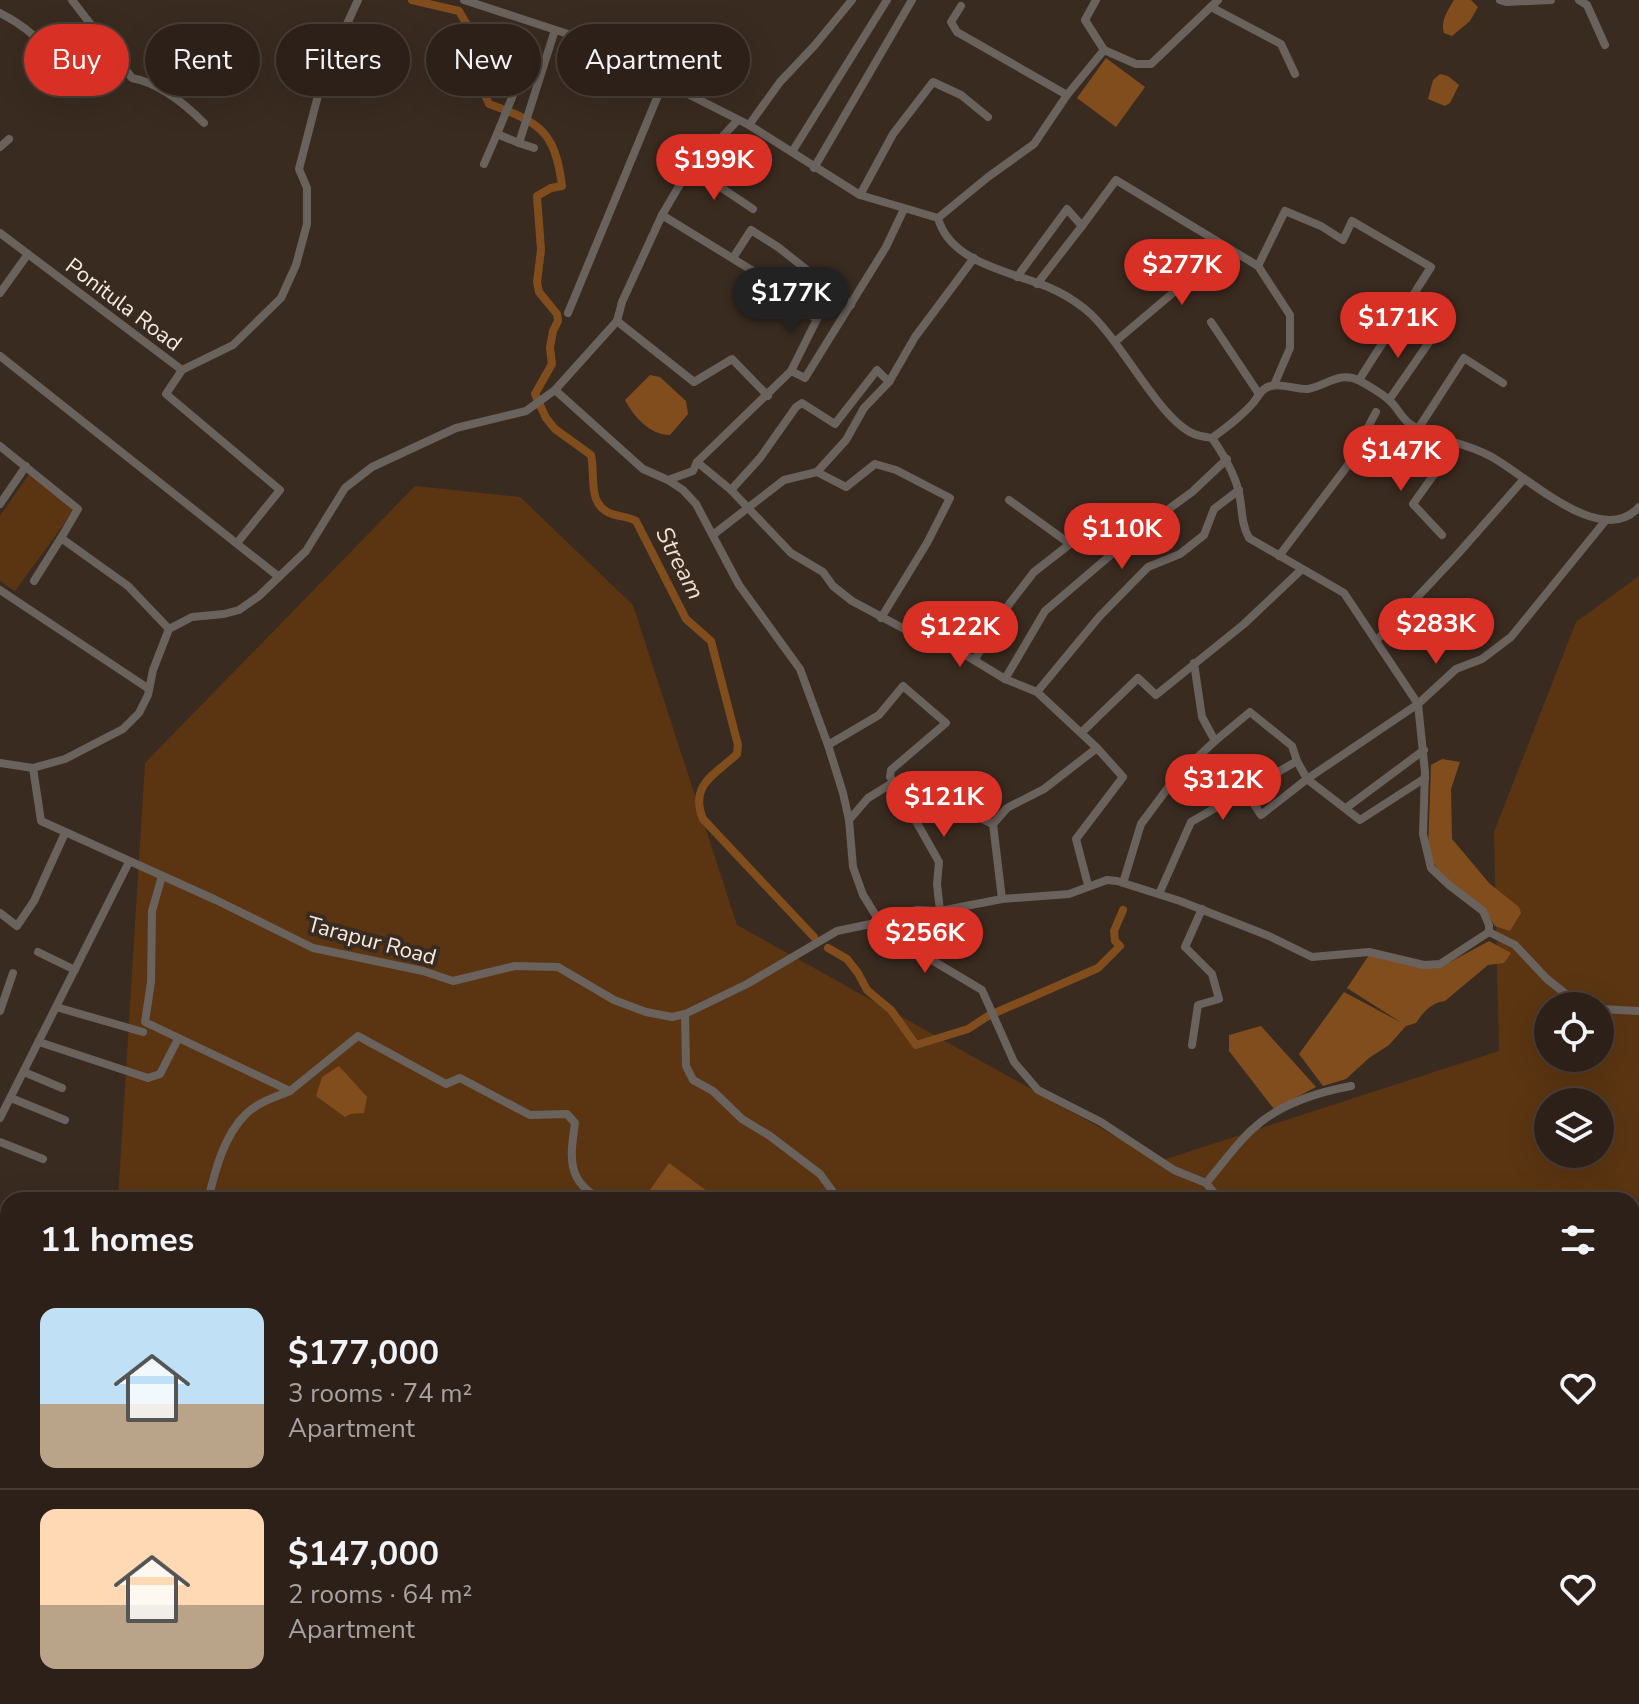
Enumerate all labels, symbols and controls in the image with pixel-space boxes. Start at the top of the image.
chip: Buy [24,24,129,96]
chip: Rent [145,24,260,96]
chip: Filters [276,24,410,96]
chip: New [426,24,541,96]
chip: Apartment [557,24,750,96]
pin: $199K [658,134,770,202]
text: $199K [674,142,754,177]
pin: $277K [1126,239,1238,307]
text: $277K [1142,247,1222,282]
street label: Ponitula Road [59,251,188,358]
pin: $177K [735,267,847,335]
text: $177K [751,275,831,310]
pin: $171K [1342,292,1454,360]
text: $171K [1358,300,1438,335]
pin: $147K [1345,425,1457,493]
text: $147K [1361,433,1441,468]
pin: $110K [1066,503,1178,571]
text: $110K [1082,511,1162,546]
water label: Stream [648,521,712,605]
pin: $283K [1380,598,1492,666]
pin: $122K [904,601,1016,669]
text: $283K [1396,606,1476,641]
text: $122K [920,609,1000,644]
pin: $312K [1167,754,1279,822]
text: $312K [1183,762,1263,797]
pin: $121K [888,771,1000,839]
text: $121K [904,779,984,814]
pin: $256K [869,907,981,975]
street label: Tarapur Road [304,909,440,973]
text: $256K [885,915,965,950]
map controls [1534,992,1614,1168]
button: locate [1534,992,1614,1072]
button: layers [1534,1088,1614,1168]
text: 11 homes [40,1217,194,1263]
icon: filters [1556,1218,1600,1262]
text: $177,000 [288,1330,439,1376]
icon: home [104,1340,200,1436]
icon: heart [1556,1366,1600,1410]
text: 3 rooms · 74 m² [288,1376,472,1411]
text: Apartment [288,1411,415,1446]
text: $147,000 [288,1531,439,1577]
icon: home [104,1541,200,1637]
icon: heart [1556,1567,1600,1611]
text: 2 rooms · 64 m² [288,1577,472,1612]
text: Apartment [288,1612,415,1647]

